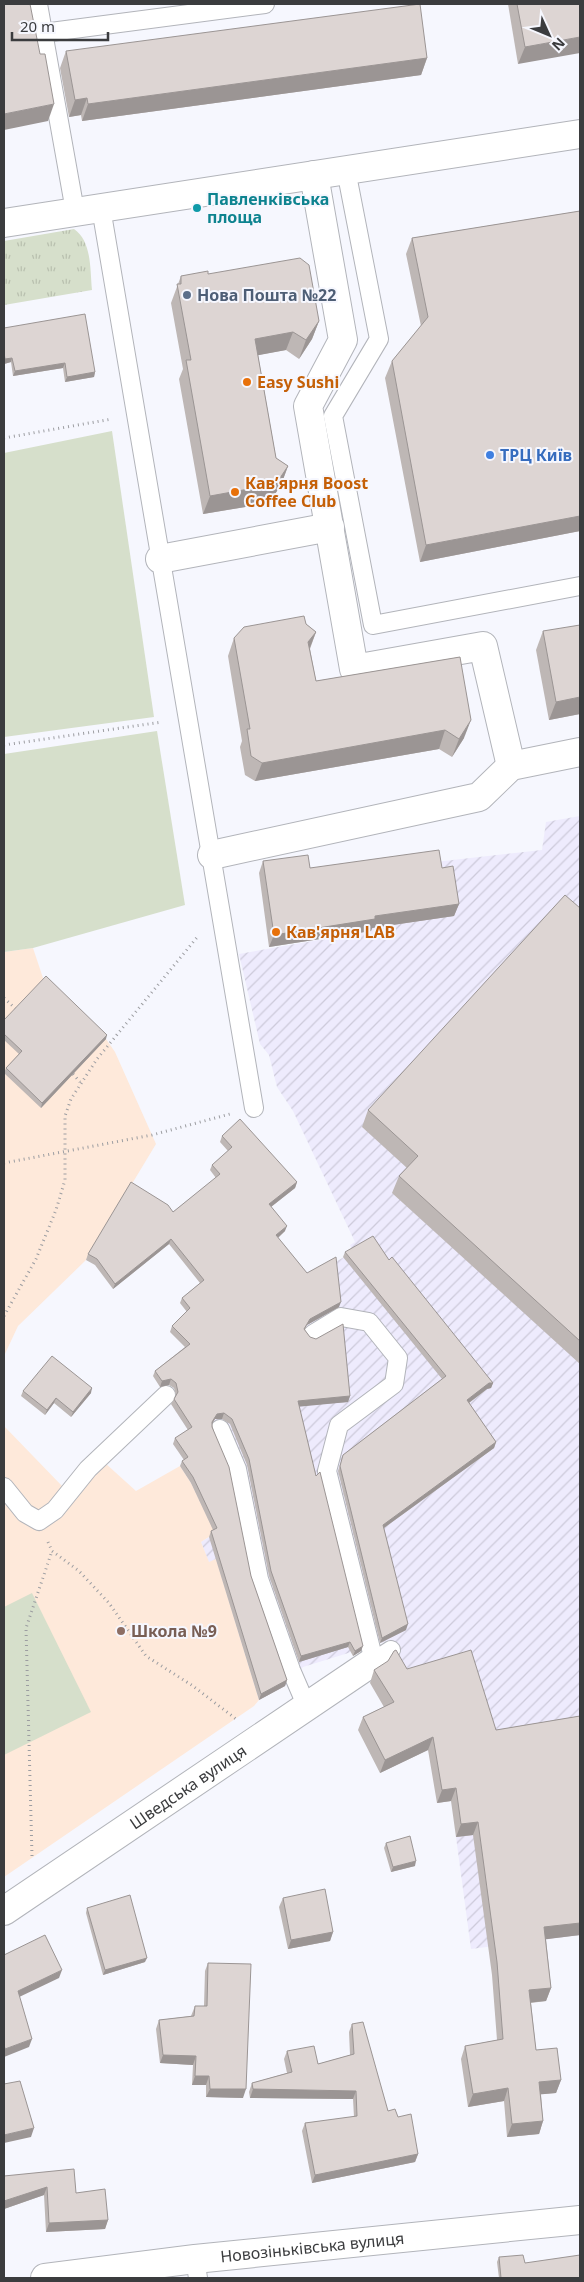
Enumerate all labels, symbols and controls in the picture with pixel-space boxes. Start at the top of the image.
scale bar [12,10,109,42]
north arrow [524,10,574,60]
text: 20 m [20,16,55,36]
text: N [548,34,570,55]
place label: Павленківська площа [207,188,329,228]
marker: Павленківська площа [191,202,203,214]
place label: Нова Пошта №22 [197,284,336,306]
marker: Нова Пошта №22 [181,289,193,301]
place label: Easy Sushi [257,371,339,393]
marker: Easy Sushi [241,376,253,388]
place label: ТРЦ Київ [500,444,572,466]
marker: ТРЦ Київ [484,449,496,461]
place label: Кав’ярня Boost Coffee Club [245,472,368,512]
marker: Кав’ярня Boost Coffee Club [229,486,241,498]
place label: Кав'ярня LAB [286,921,395,943]
marker: Кав'ярня LAB [270,926,282,938]
place label: Школа №9 [131,1620,217,1642]
marker: Школа №9 [115,1625,127,1637]
street label: Шведська вулиця [125,1739,251,1834]
street label: Новозіньківська вулиця [219,2227,405,2267]

